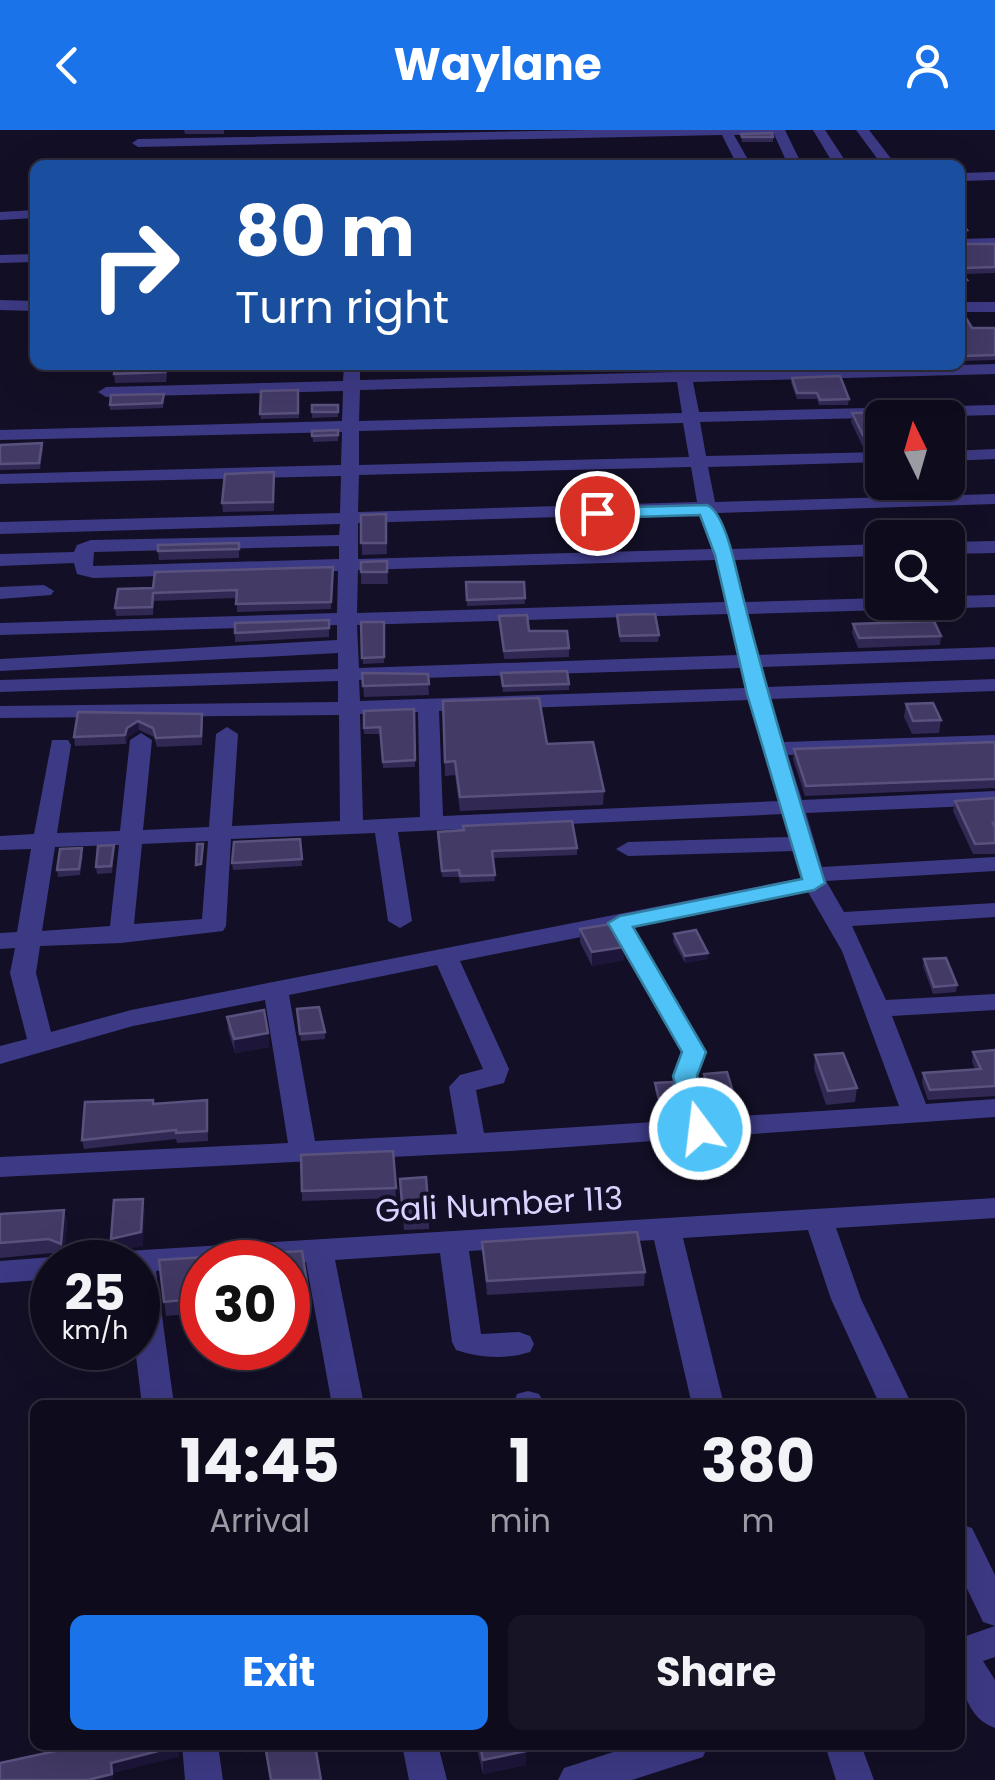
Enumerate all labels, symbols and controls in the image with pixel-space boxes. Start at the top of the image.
text: Waylane [393,33,602,96]
icon: back [40,38,95,93]
icon: person [900,38,955,93]
text: 80 m [235,182,415,281]
icon: right [70,200,200,330]
text: Turn right [235,276,449,339]
north arrow [865,400,965,500]
map controls [865,400,965,620]
pin [555,471,640,556]
icon: arrive [570,486,625,541]
button: search [865,520,965,620]
position arrow [648,1077,752,1181]
street label: Gali Number 113 [374,1175,624,1233]
speed limit sign: 30 [180,1240,310,1370]
text: 25 [64,1257,126,1328]
text: km/h [62,1313,128,1348]
text: 14:45 [180,1419,340,1503]
text: 1 [509,1419,532,1503]
text: 380 [701,1419,815,1503]
text: Arrival [209,1498,310,1543]
text: min [490,1498,551,1543]
text: m [741,1498,774,1543]
button: Exit [70,1615,488,1730]
button: Share [508,1615,925,1730]

